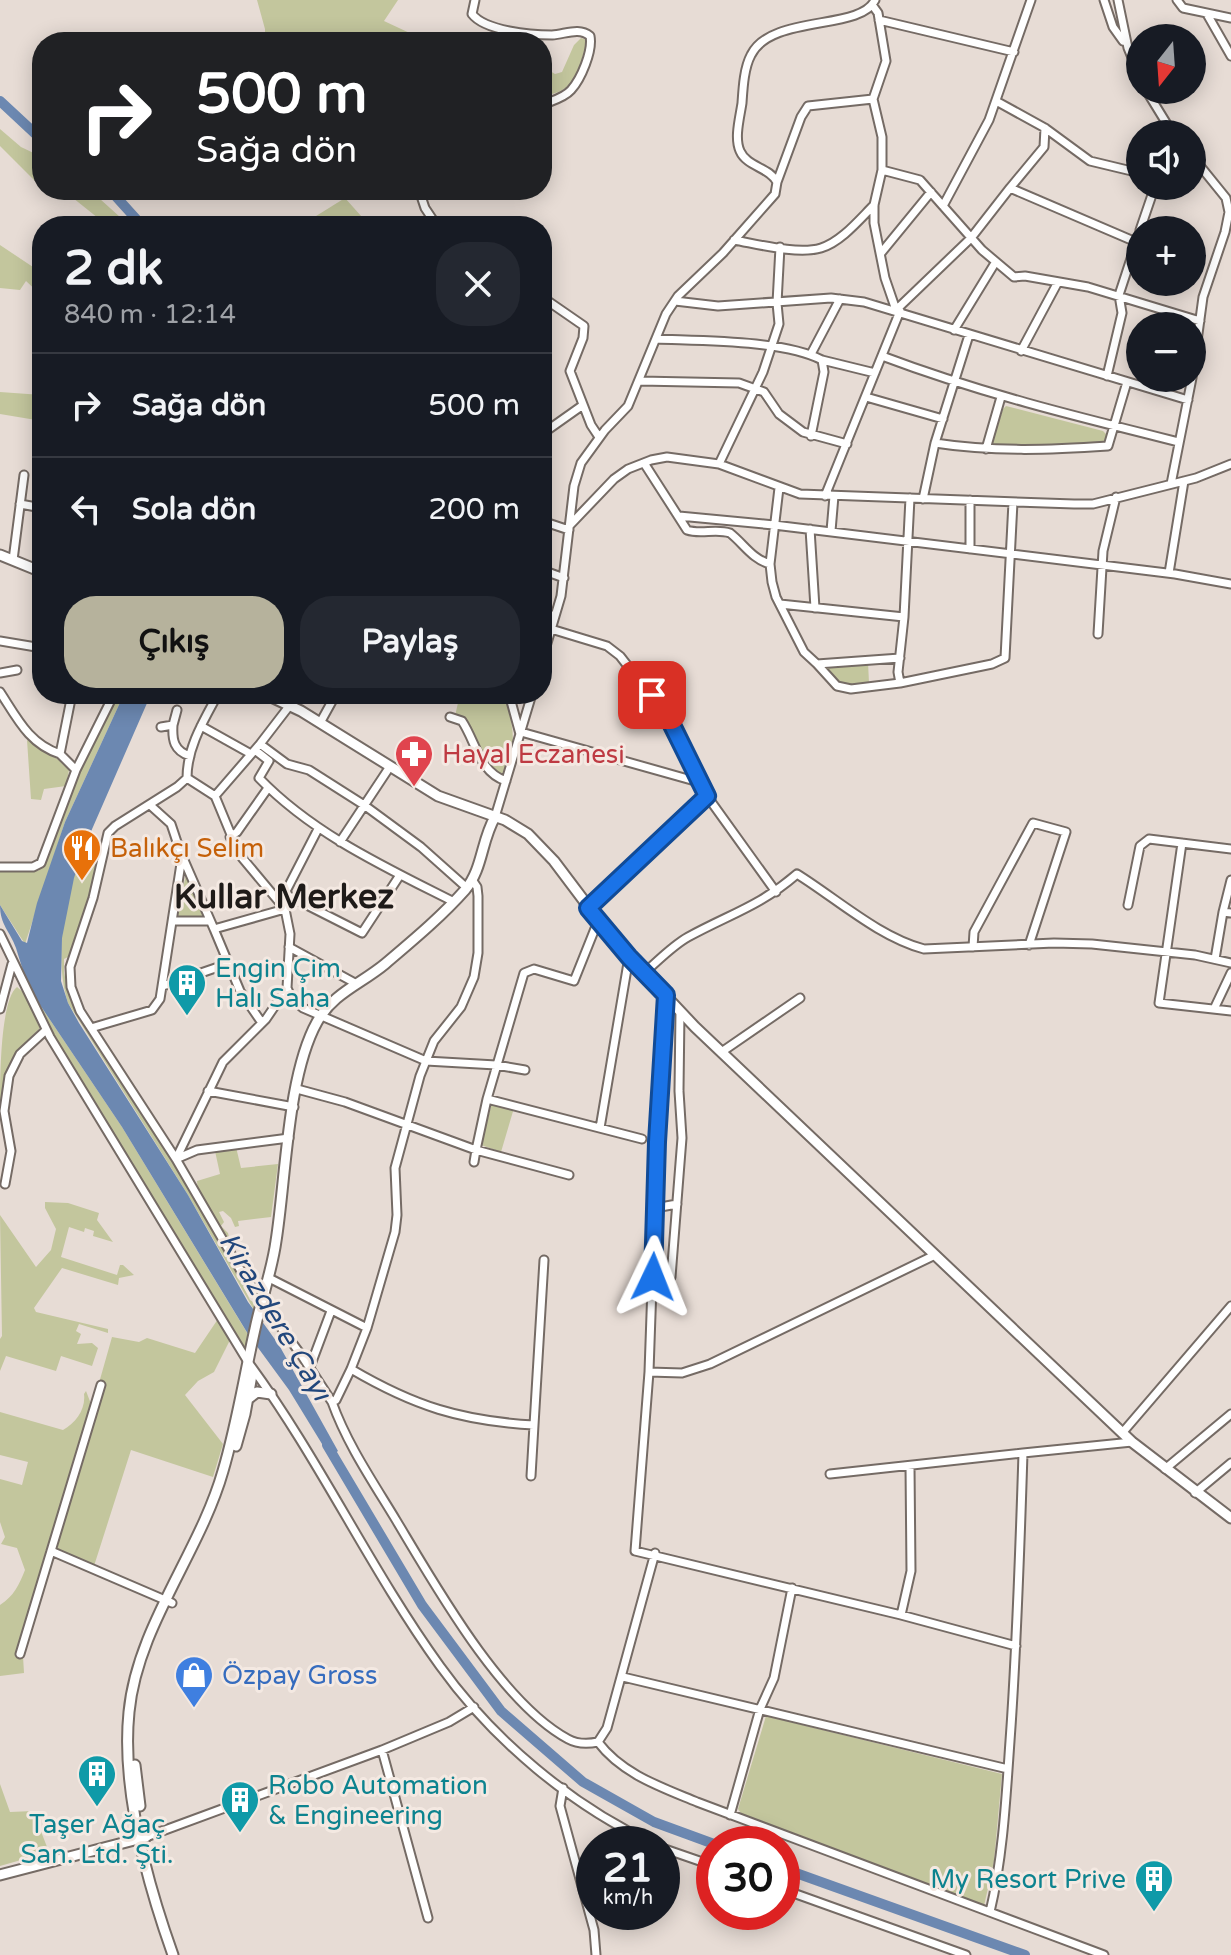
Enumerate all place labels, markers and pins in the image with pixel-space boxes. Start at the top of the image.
pin [618,661,686,729]
pharmacy icon: Hayal Eczanesi [393,733,435,788]
place label: Hayal Eczanesi [442,739,625,770]
restaurant icon: Balıkçı Selim [61,827,103,882]
place label: Balıkçı Selim [110,833,264,864]
place label: Engin Çim Halı Saha [215,953,341,1014]
building icon: Engin Çim Halı Saha [166,962,208,1017]
shop icon: Özpay Gross [173,1654,215,1709]
place label: Özpay Gross [222,1660,378,1691]
building icon: Taşer Ağaç San. Ltd. Şti. [76,1753,118,1808]
place label: Robo Automation & Engineering [268,1770,488,1831]
building icon: Robo Automation & Engineering [219,1779,261,1834]
place label: Taşer Ağaç San. Ltd. Şti. [20,1809,174,1870]
building icon: My Resort Prive [1133,1858,1175,1913]
place label: My Resort Prive [930,1864,1126,1895]

